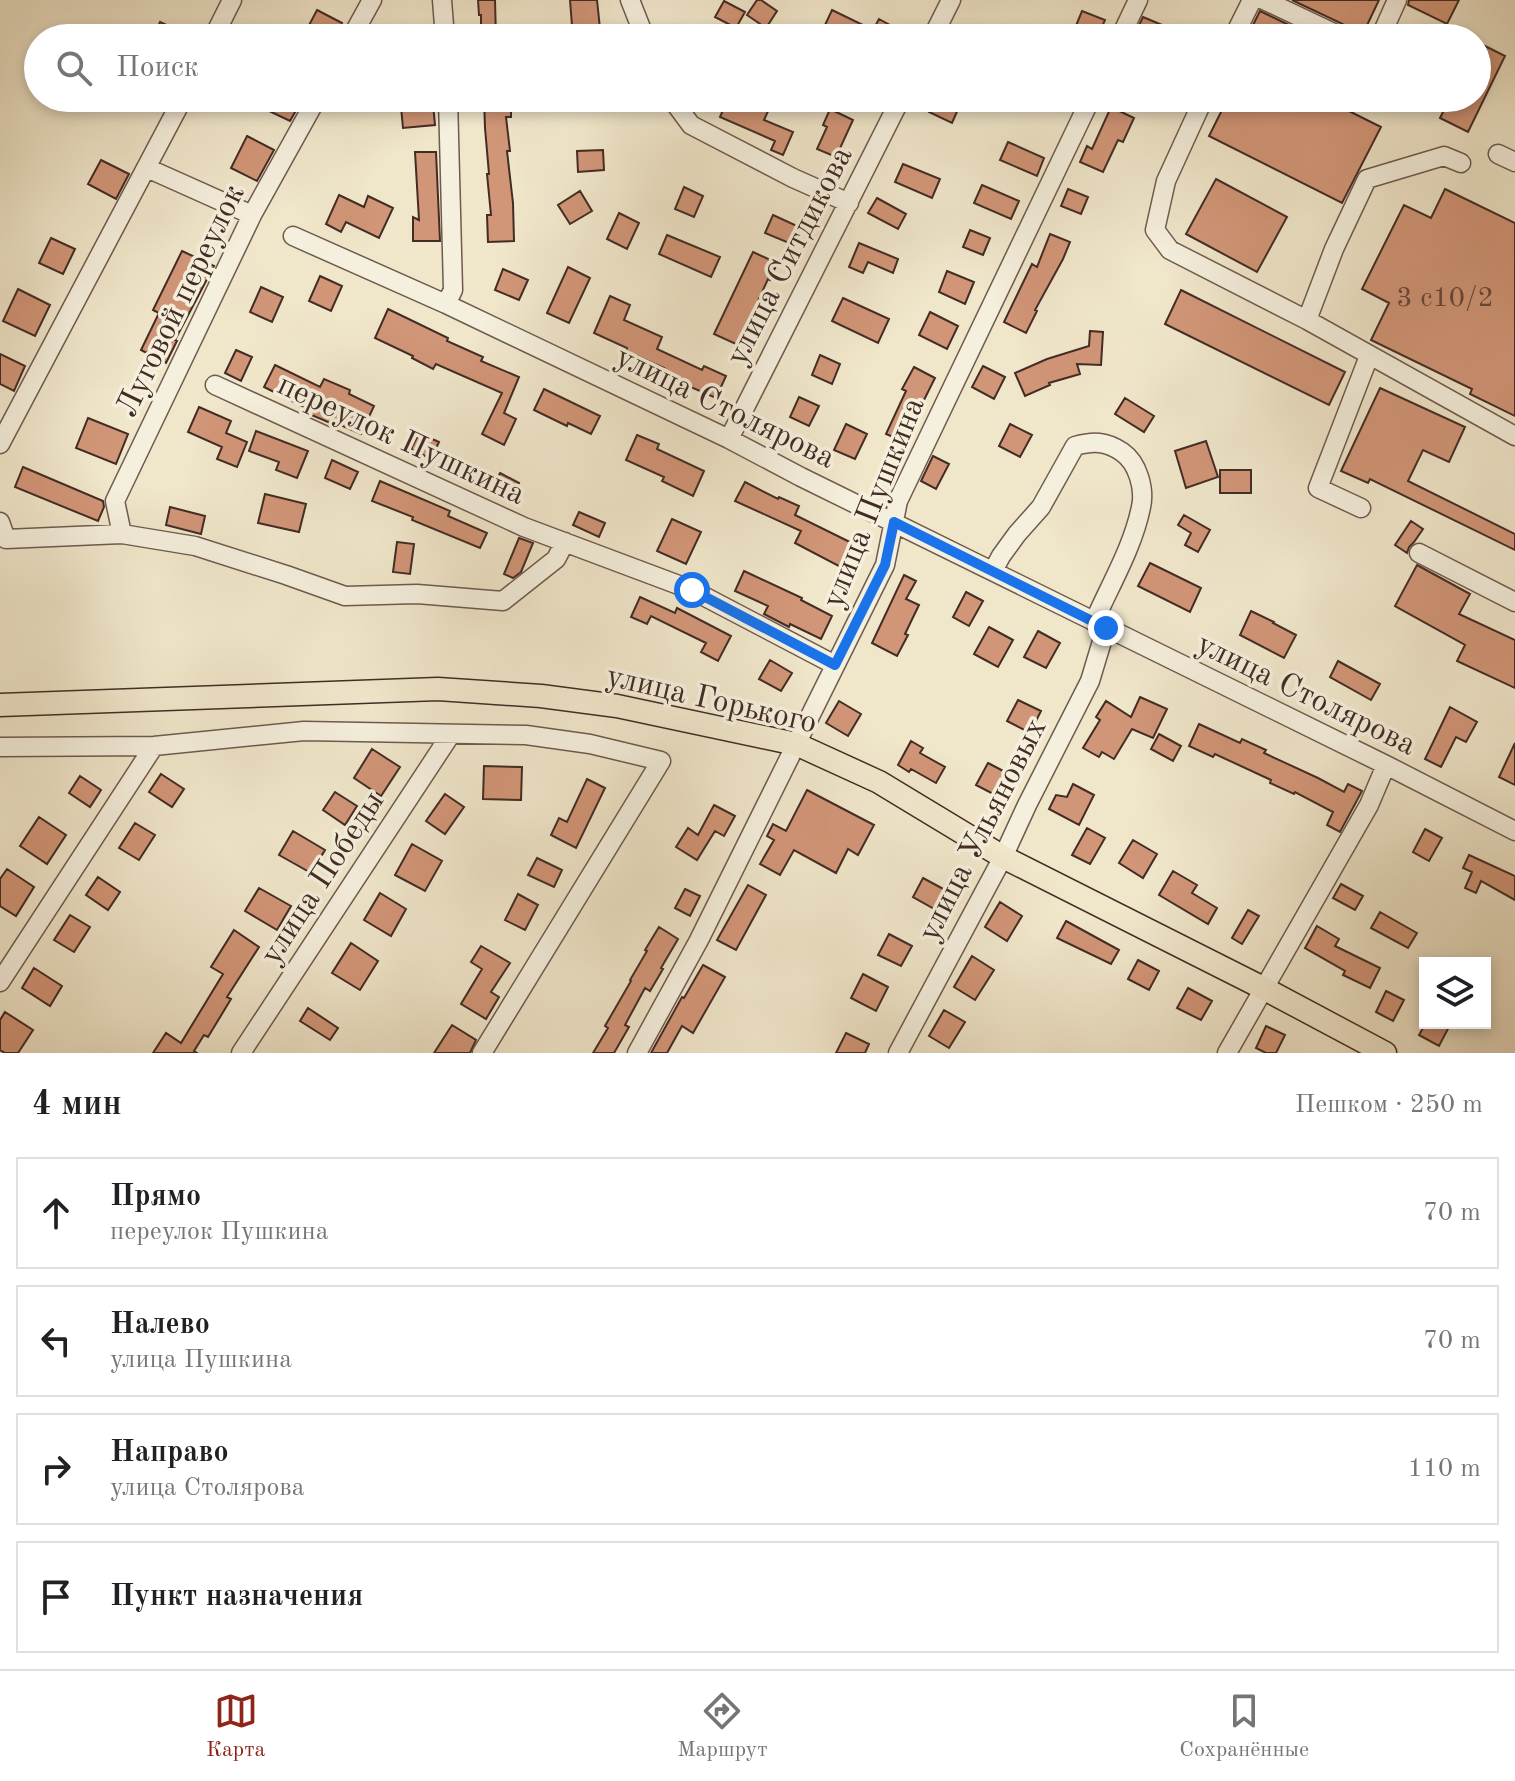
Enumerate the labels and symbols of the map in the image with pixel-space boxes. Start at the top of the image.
street label: улица Ситдикова [722,142,860,371]
street label: Луговой переулок [112,180,252,423]
house number: 3 с10/2 [1396,285,1494,313]
street label: улица Столярова [610,342,840,476]
street label: переулок Пушкина [272,369,530,512]
street label: улица Пушкина [818,393,932,613]
route start [674,572,710,608]
route end [1088,610,1124,646]
street label: улица Столярова [1191,629,1421,763]
street label: улица Горького [603,661,820,741]
street label: улица Ульяновых [914,714,1054,947]
street label: улица Победы [256,786,391,971]

